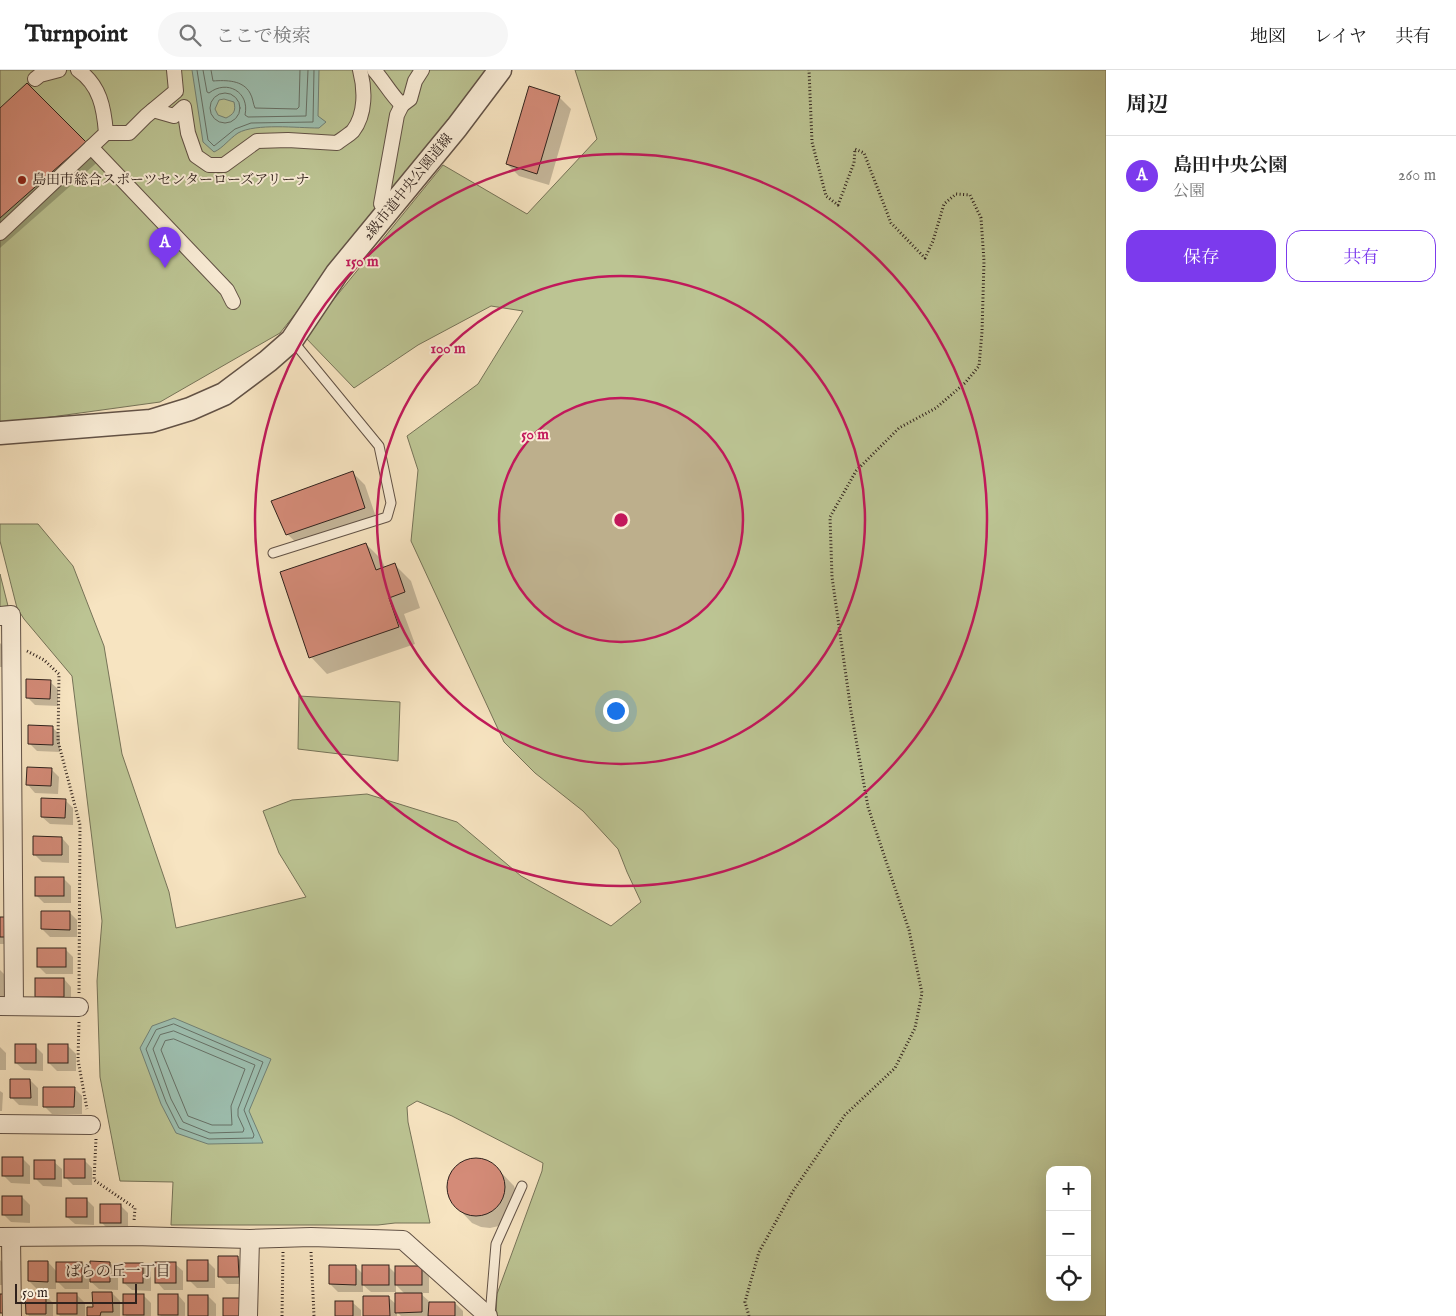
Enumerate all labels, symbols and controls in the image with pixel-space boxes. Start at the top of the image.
search box [158,12,508,57]
text: Turnpoint [25,19,128,50]
icon: search [176,21,204,49]
text: ここで検索 [216,25,311,49]
text: 地図 [1250,26,1286,49]
text: レイヤ [1314,26,1367,49]
text: 共有 [1395,26,1431,49]
text: 周辺 [1126,92,1168,119]
street label: 2級市道中央公園道線 [359,130,457,244]
text: 島田中央公園 [1173,154,1287,178]
text: A [1137,166,1147,186]
text: 260 m [1398,166,1436,186]
place label: 島田市総合スポーツセンターローズアリーナ [32,171,310,189]
marker: 島田市総合スポーツセンターローズアリーナ [16,174,28,186]
text: 公園 [1173,182,1205,202]
pin: A [149,227,181,268]
button: 保存 [1126,230,1276,282]
button: 共有 [1286,230,1436,282]
text: 150 m [345,252,379,271]
text: 100 m [430,339,466,358]
text: 50 m [521,425,549,444]
centre of rings [612,511,630,529]
your location [603,698,629,724]
map controls [1046,1166,1091,1301]
button: + [1046,1166,1091,1211]
button: − [1046,1211,1091,1256]
button: locate [1046,1256,1091,1301]
district label: ばらの丘一丁目 [65,1262,171,1281]
scale bar [15,1281,138,1304]
text: 50 m [22,1284,48,1302]

